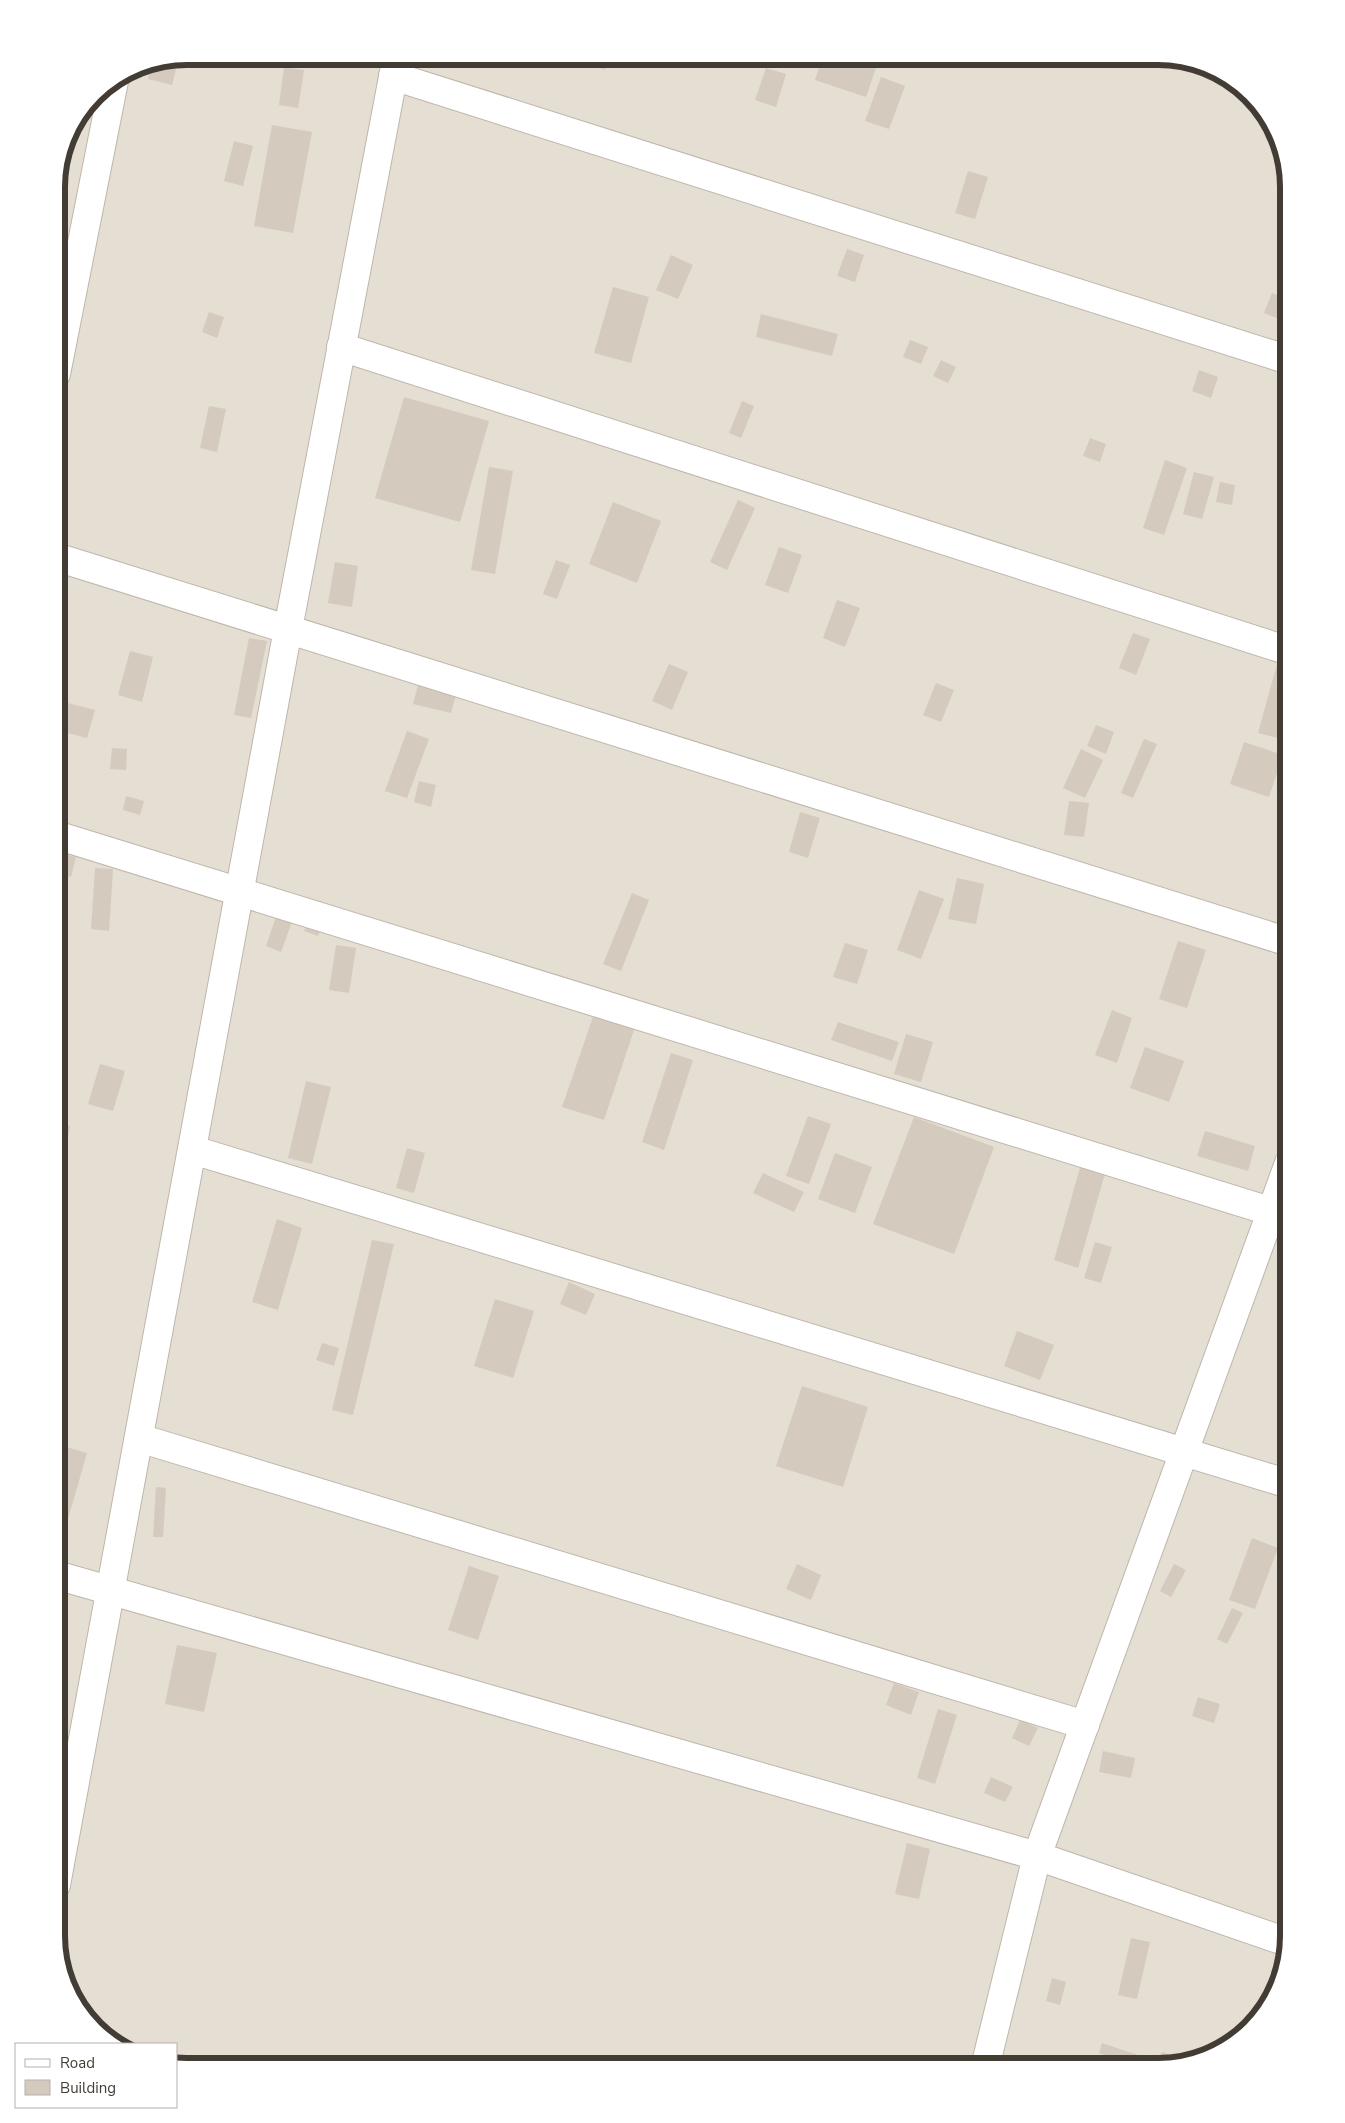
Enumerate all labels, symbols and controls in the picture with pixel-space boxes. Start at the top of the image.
legend [15,2043,178,2108]
text: Road [60,2053,95,2073]
text: Building [60,2078,116,2098]

